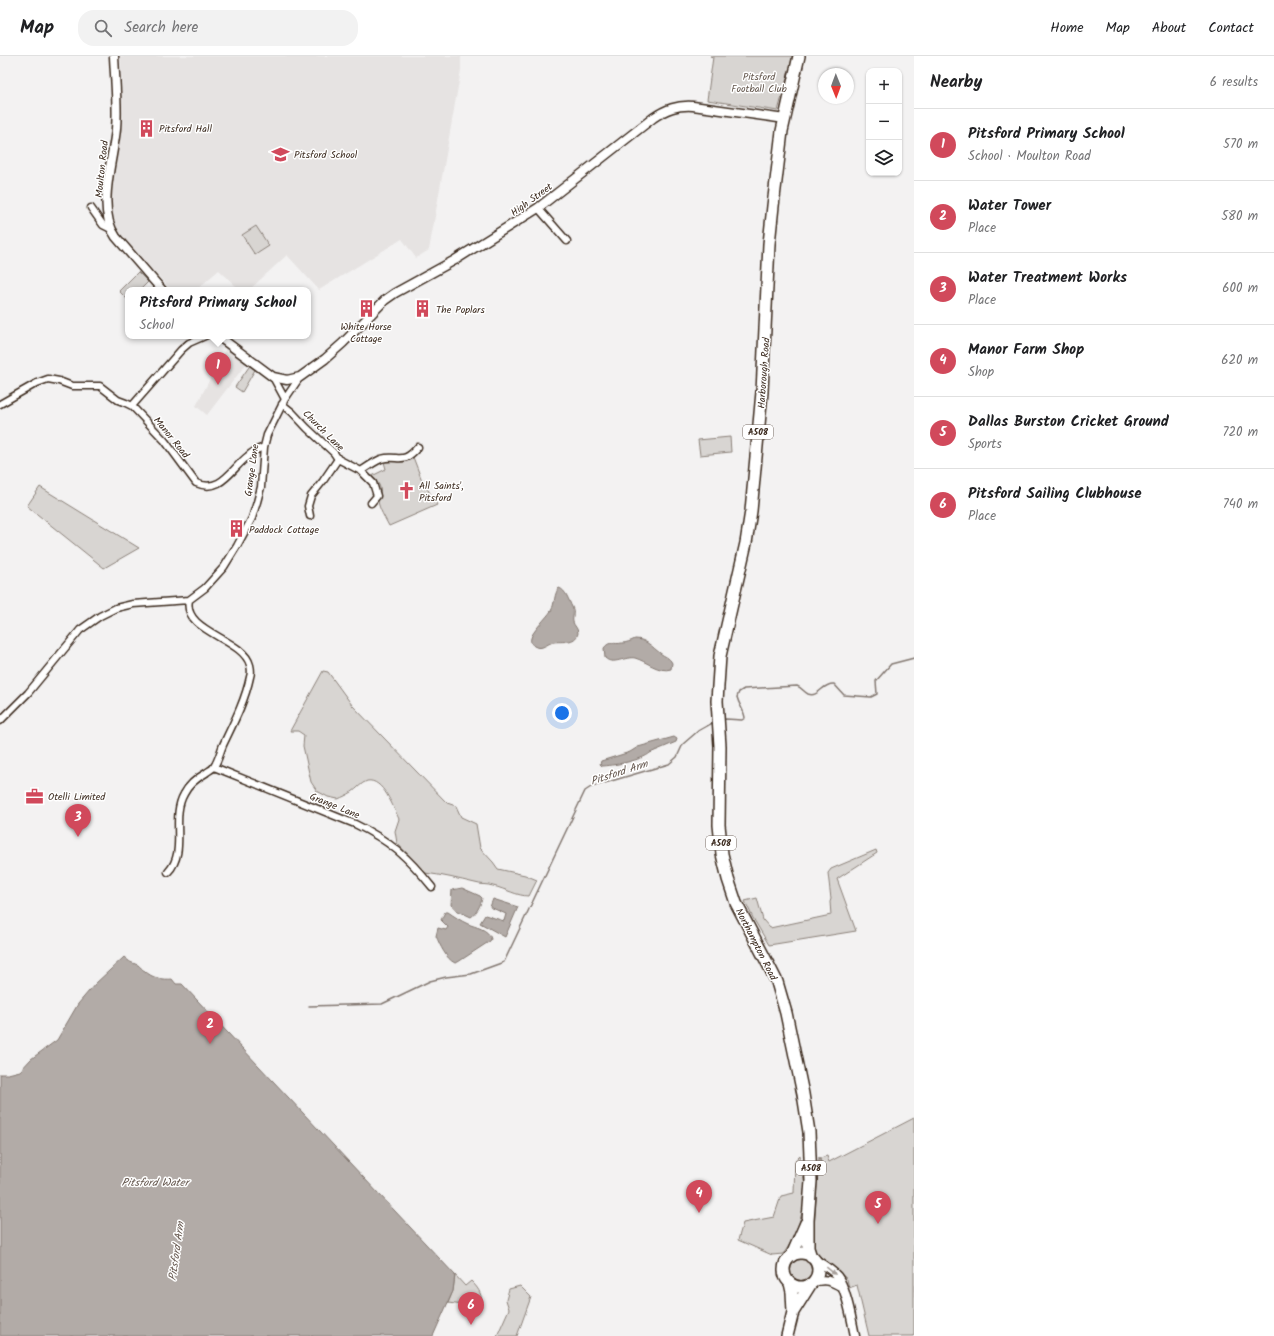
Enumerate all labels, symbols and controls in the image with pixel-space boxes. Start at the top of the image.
search box [78,10,358,46]
text: Map [20,13,54,43]
text: Search here [124,16,198,40]
icon: search [92,17,114,39]
text: Home [1050,17,1084,39]
text: Map [1106,17,1130,39]
text: About [1152,17,1186,39]
text: Contact [1208,17,1254,39]
north arrow [818,68,854,104]
map controls [866,68,902,176]
button: + [866,68,902,104]
park label: Pitsford Football Club [731,69,788,97]
text: Nearby [930,69,982,96]
text: 6 results [1210,72,1258,93]
button: − [866,104,902,140]
building icon: Pitsford Hall [136,118,156,138]
place label: Pitsford Hall [159,121,212,137]
text: Pitsford Primary School [968,122,1125,146]
text: 1 [941,134,945,155]
text: 570 m [1223,134,1258,155]
street label: Moulton Road [91,139,113,199]
button: layers [866,140,902,176]
school or university icon: Pitsford School [271,144,291,164]
text: School · Moulton Road [968,146,1091,167]
place label: Pitsford School [294,147,358,163]
street label: High Street [507,179,556,221]
text: Water Tower [968,194,1051,218]
text: 2 [939,206,947,227]
text: 580 m [1221,206,1258,227]
text: Place [968,218,996,239]
text: Water Treatment Works [968,266,1127,290]
text: 3 [939,278,947,299]
text: 600 m [1222,278,1258,299]
popup [125,287,311,339]
text: Place [968,290,996,311]
text: Pitsford Primary School [140,291,296,315]
building icon: White Horse Cottage [356,299,376,319]
building icon: The Poplars [413,299,433,319]
place label: The Poplars [436,302,485,318]
text: School [140,315,174,336]
place label: White Horse Cottage [340,319,392,347]
street label: Harborough Road [754,336,775,409]
text: Manor Farm Shop [968,338,1084,362]
text: 4 [939,350,947,371]
text: 620 m [1221,350,1258,371]
pin: 1 [205,352,231,385]
text: Shop [968,362,994,383]
street label: Church Lane [299,406,348,456]
text: Dallas Burston Cricket Ground [968,410,1169,434]
street label: Manor Road [149,413,194,463]
text: 5 [940,422,946,443]
text: 720 m [1222,422,1258,443]
road number: A508 [743,425,773,439]
text: Sports [968,434,1002,455]
street label: Grange Lane [240,442,264,497]
place label: All Saints', Pitsford [419,478,464,506]
church icon: All Saints', Pitsford [396,481,416,501]
text: Pitsford Sailing Clubhouse [968,482,1142,506]
text: 6 [939,494,947,515]
text: 740 m [1223,494,1258,515]
text: Place [968,506,996,527]
building icon: Paddock Cottage [226,519,246,539]
place label: Paddock Cottage [249,522,319,538]
your location [552,703,572,723]
water label: Pitsford Arm [588,755,651,791]
office icon: Otelli Limited [25,786,45,806]
place label: Otelli Limited [48,789,106,805]
street label: Grange Lane [307,789,363,823]
pin: 3 [65,804,91,837]
road number: A508 [706,836,736,850]
street label: Northampton Road [731,906,782,984]
pin: 2 [197,1011,223,1044]
road number: A508 [796,1161,826,1175]
water label: Pitsford Water [122,1174,191,1192]
pin: 4 [686,1180,712,1213]
pin: 5 [865,1191,891,1224]
water label: Pitsford Arm [164,1219,190,1282]
one-way arrow [825,1266,836,1275]
pin: 6 [458,1292,484,1325]

